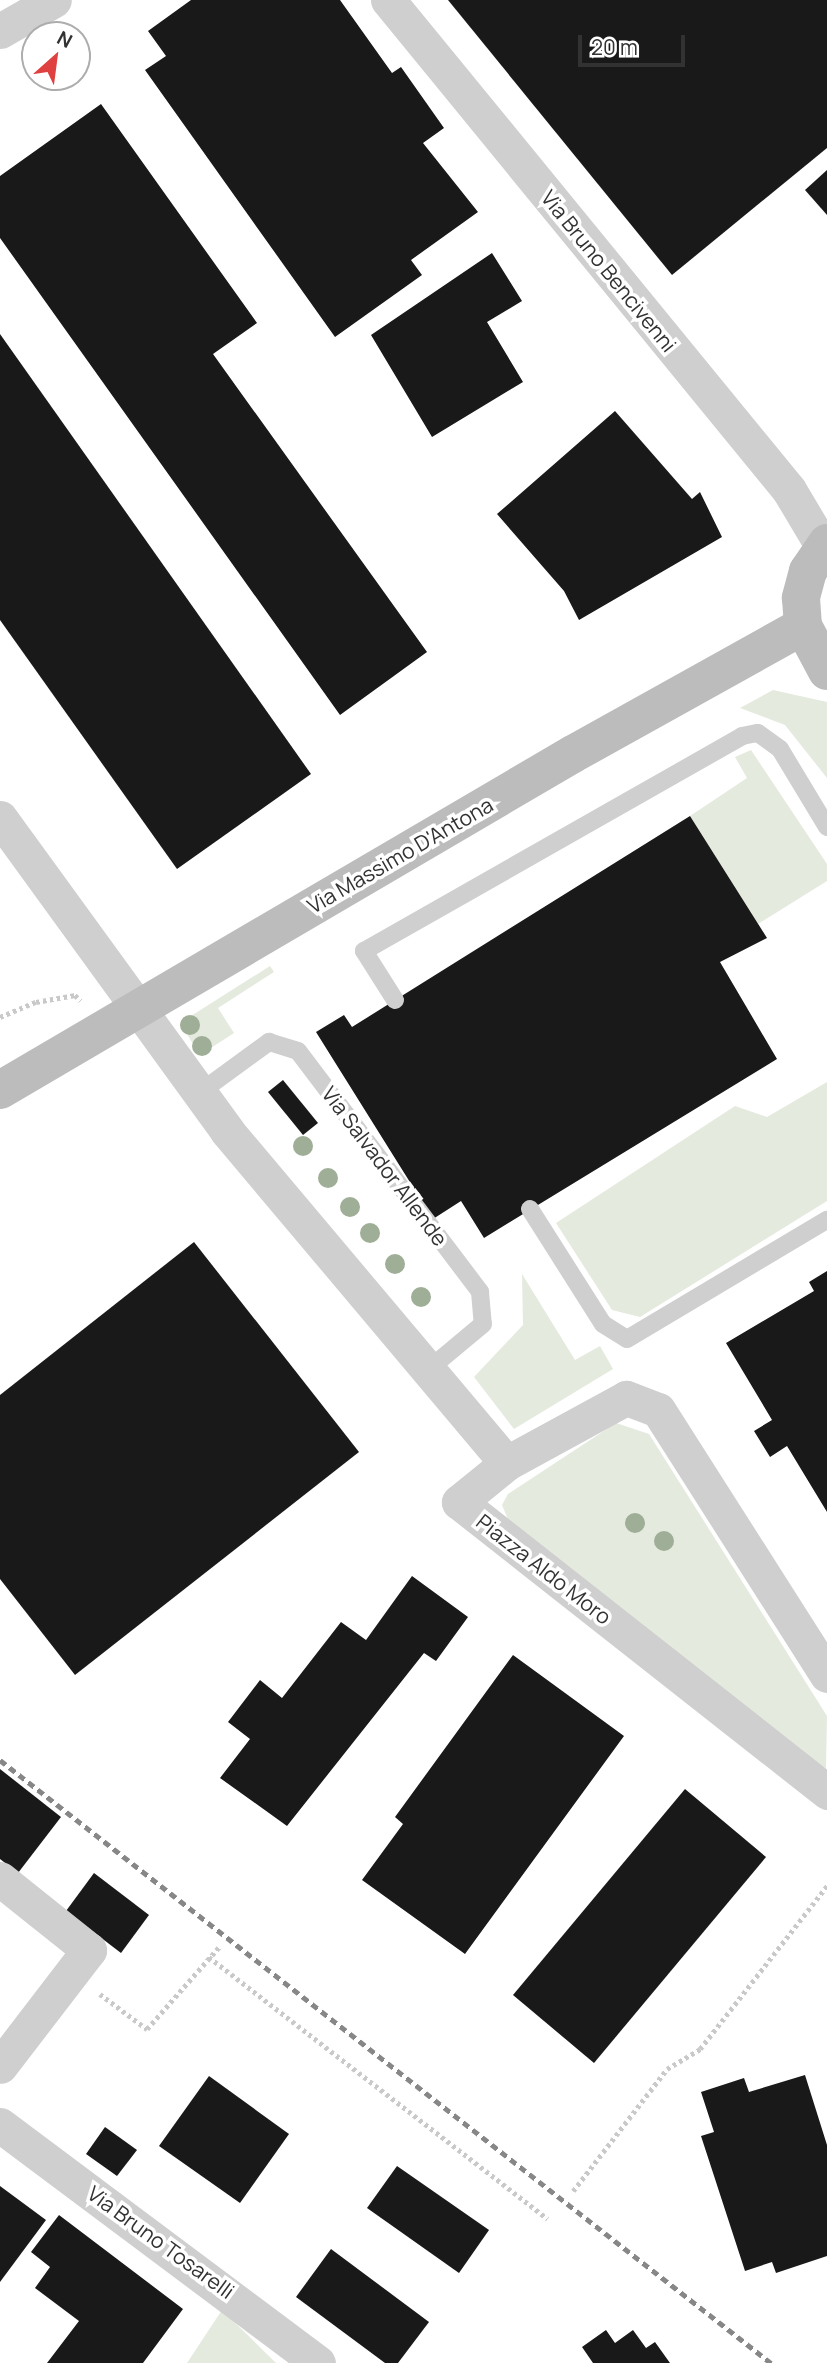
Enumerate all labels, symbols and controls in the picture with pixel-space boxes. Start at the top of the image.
north arrow [21,21,91,91]
scale bar [582,21,689,65]
text: N [53,25,77,54]
text: 20 m [591,33,638,61]
street label: Via Bruno Bencivenni [536,185,682,357]
street label: Via Massimo D'Antona [303,792,497,918]
street label: Via Salvador Allende [317,1081,453,1251]
street label: Piazza Aldo Moro [472,1509,616,1629]
street label: Via Bruno Tosarelli [83,2180,239,2304]

